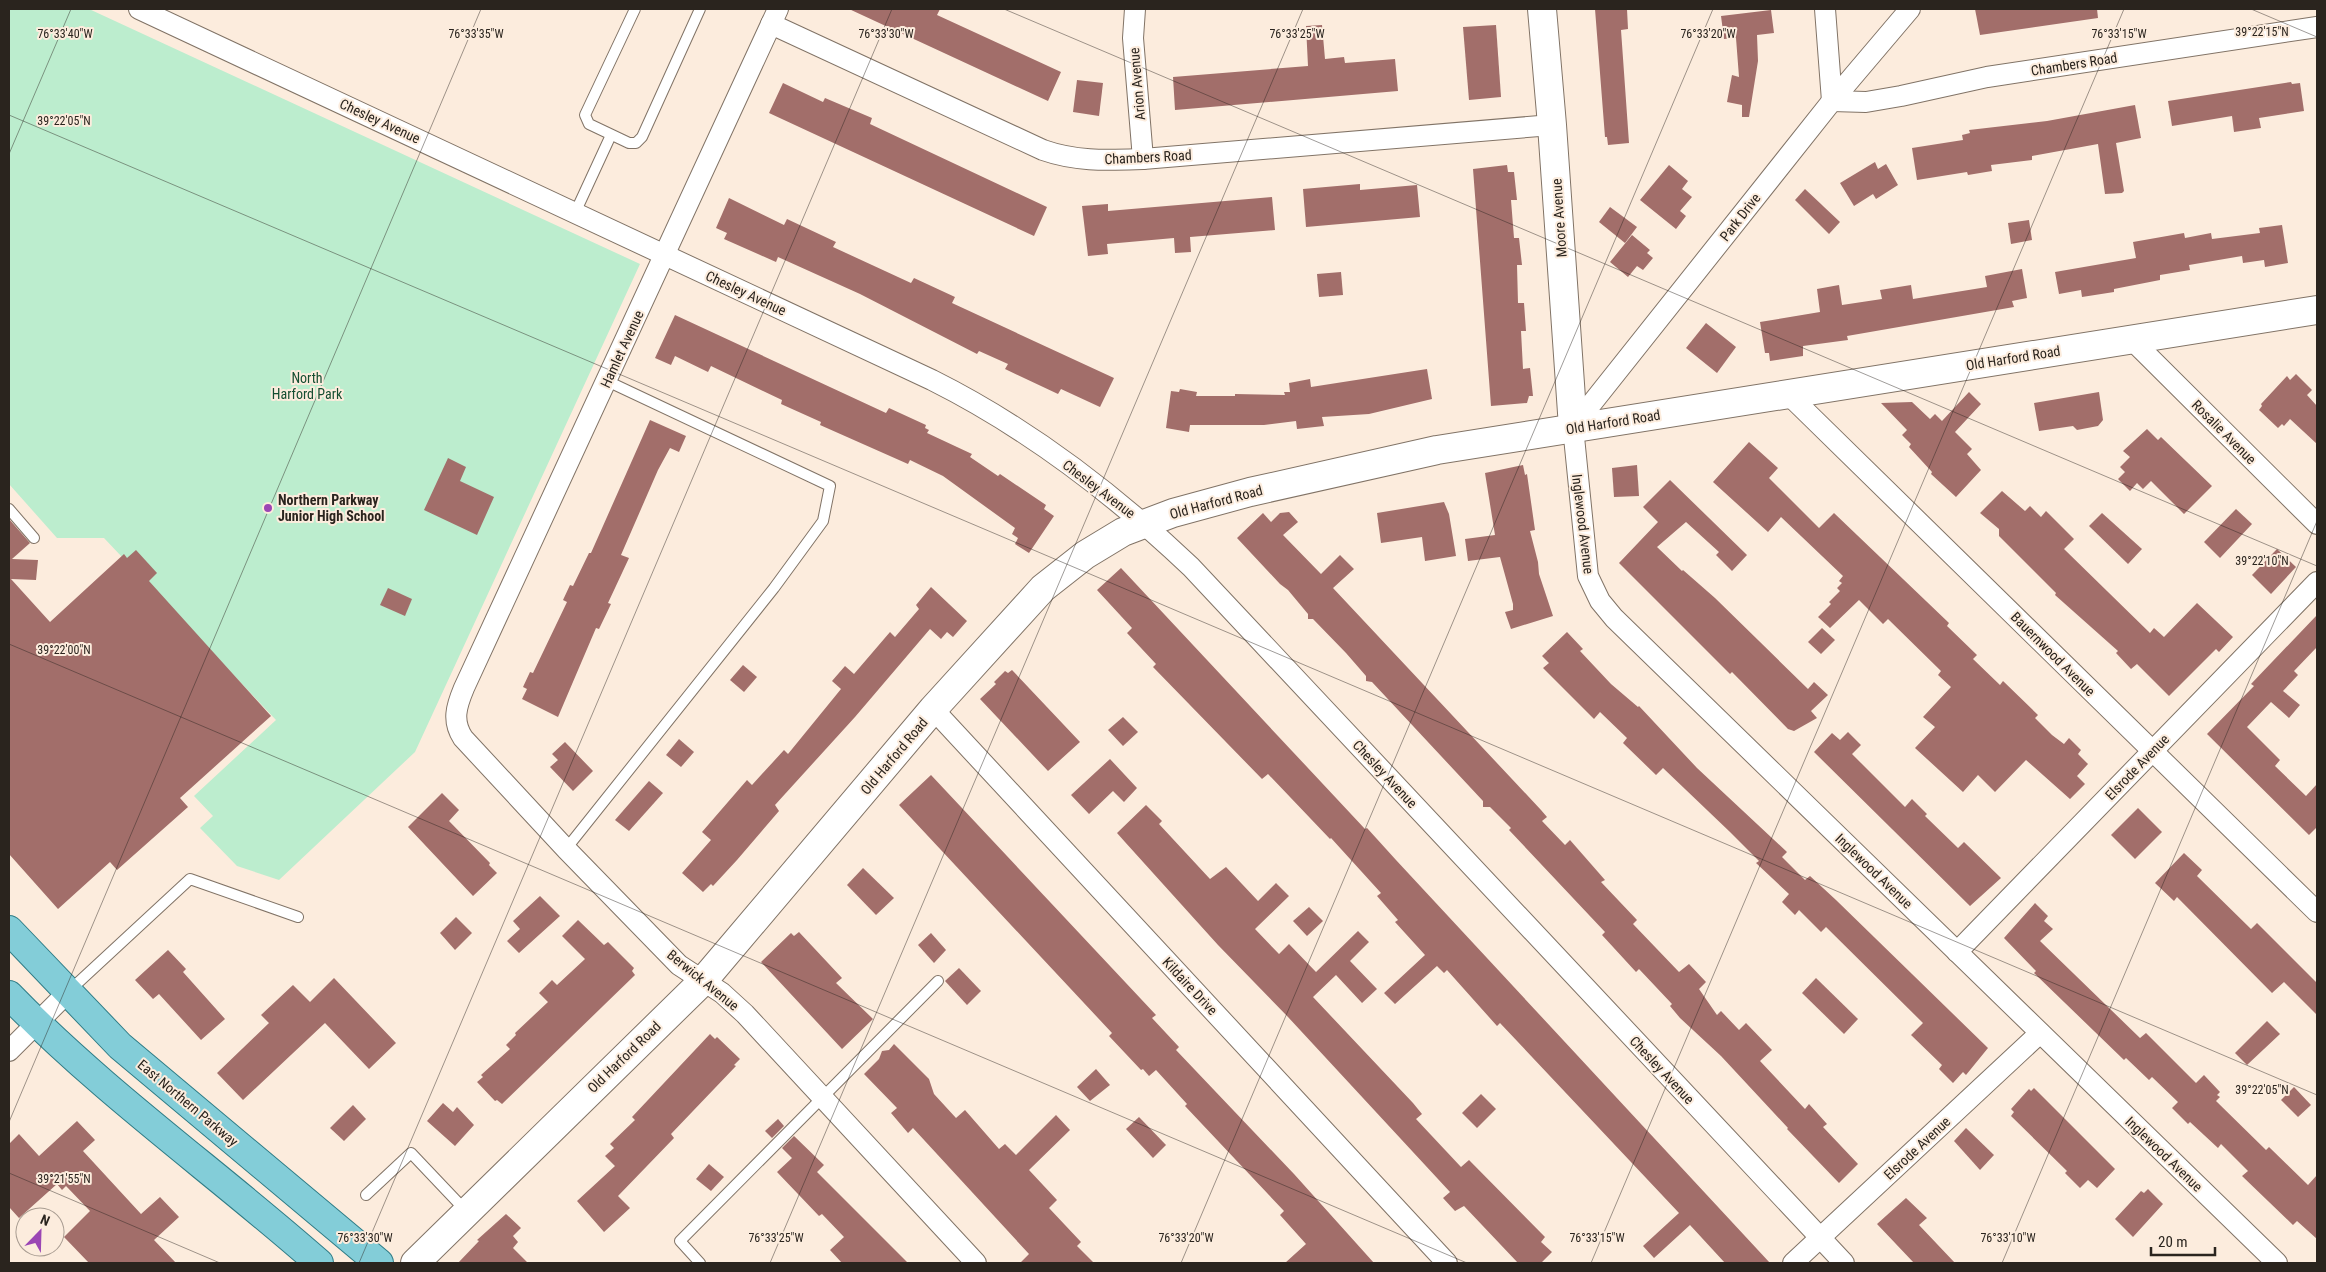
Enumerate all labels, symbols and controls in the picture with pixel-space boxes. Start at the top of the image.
text: 39°22'15"N [2235,25,2289,39]
text: 76°33'40"W [37,27,93,41]
text: 76°33'35"W [448,27,504,41]
text: 76°33'30"W [858,27,914,41]
text: 76°33'25"W [1269,27,1325,41]
text: 76°33'20"W [1680,27,1736,41]
text: 76°33'15"W [2091,27,2147,41]
street label: Arion Avenue [1126,47,1148,121]
street label: Chambers Road [2030,49,2118,79]
street label: Chesley Avenue [337,95,423,147]
text: 39°22'05"N [37,114,91,128]
street label: Chambers Road [1104,147,1192,167]
street label: Moore Avenue [1548,178,1570,258]
street label: Park Drive [1716,190,1764,244]
street label: Chesley Avenue [703,267,789,319]
street label: Hamlet Avenue [597,307,647,390]
street label: Old Harford Road [1965,343,2061,373]
park label: North Harford Park [272,370,343,402]
street label: Rosalie Avenue [2189,397,2260,468]
street label: Old Harford Road [1565,407,1661,437]
street label: Chesley Avenue [1060,457,1139,522]
street label: Inglewood Avenue [1569,473,1597,575]
street label: Old Harford Road [1168,482,1264,522]
place label: Northern Parkway Junior High School [278,492,385,524]
marker: Northern Parkway Junior High School [262,502,274,514]
text: 39°22'10"N [2235,554,2289,568]
street label: Bauernwood Avenue [2008,609,2099,700]
text: 39°22'00"N [37,643,91,657]
street label: Old Harford Road [857,714,931,798]
street label: Elsrode Avenue [2102,731,2172,803]
street label: Chesley Avenue [1350,737,1421,811]
street label: Inglewood Avenue [1832,830,1916,912]
street label: Berwick Avenue [664,946,742,1014]
street label: Kildaire Drive [1159,954,1221,1018]
street label: Old Harford Road [584,1018,664,1096]
street label: Chesley Avenue [1627,1033,1698,1107]
street label: East Northern Parkway [135,1056,242,1150]
text: 39°22'05"N [2235,1083,2289,1097]
street label: Elsrode Avenue [1881,1113,1954,1183]
street label: Inglewood Avenue [2122,1113,2206,1195]
text: 39°21'55"N [37,1172,91,1186]
north arrow [15,1207,65,1257]
text: N [38,1211,52,1229]
scale bar [2151,1224,2215,1256]
text: 76°33'30"W [337,1231,393,1245]
text: 76°33'25"W [748,1231,804,1245]
text: 76°33'20"W [1158,1231,1214,1245]
text: 76°33'15"W [1569,1231,1625,1245]
text: 76°33'10"W [1980,1231,2036,1245]
text: 20 m [2158,1233,2188,1251]

